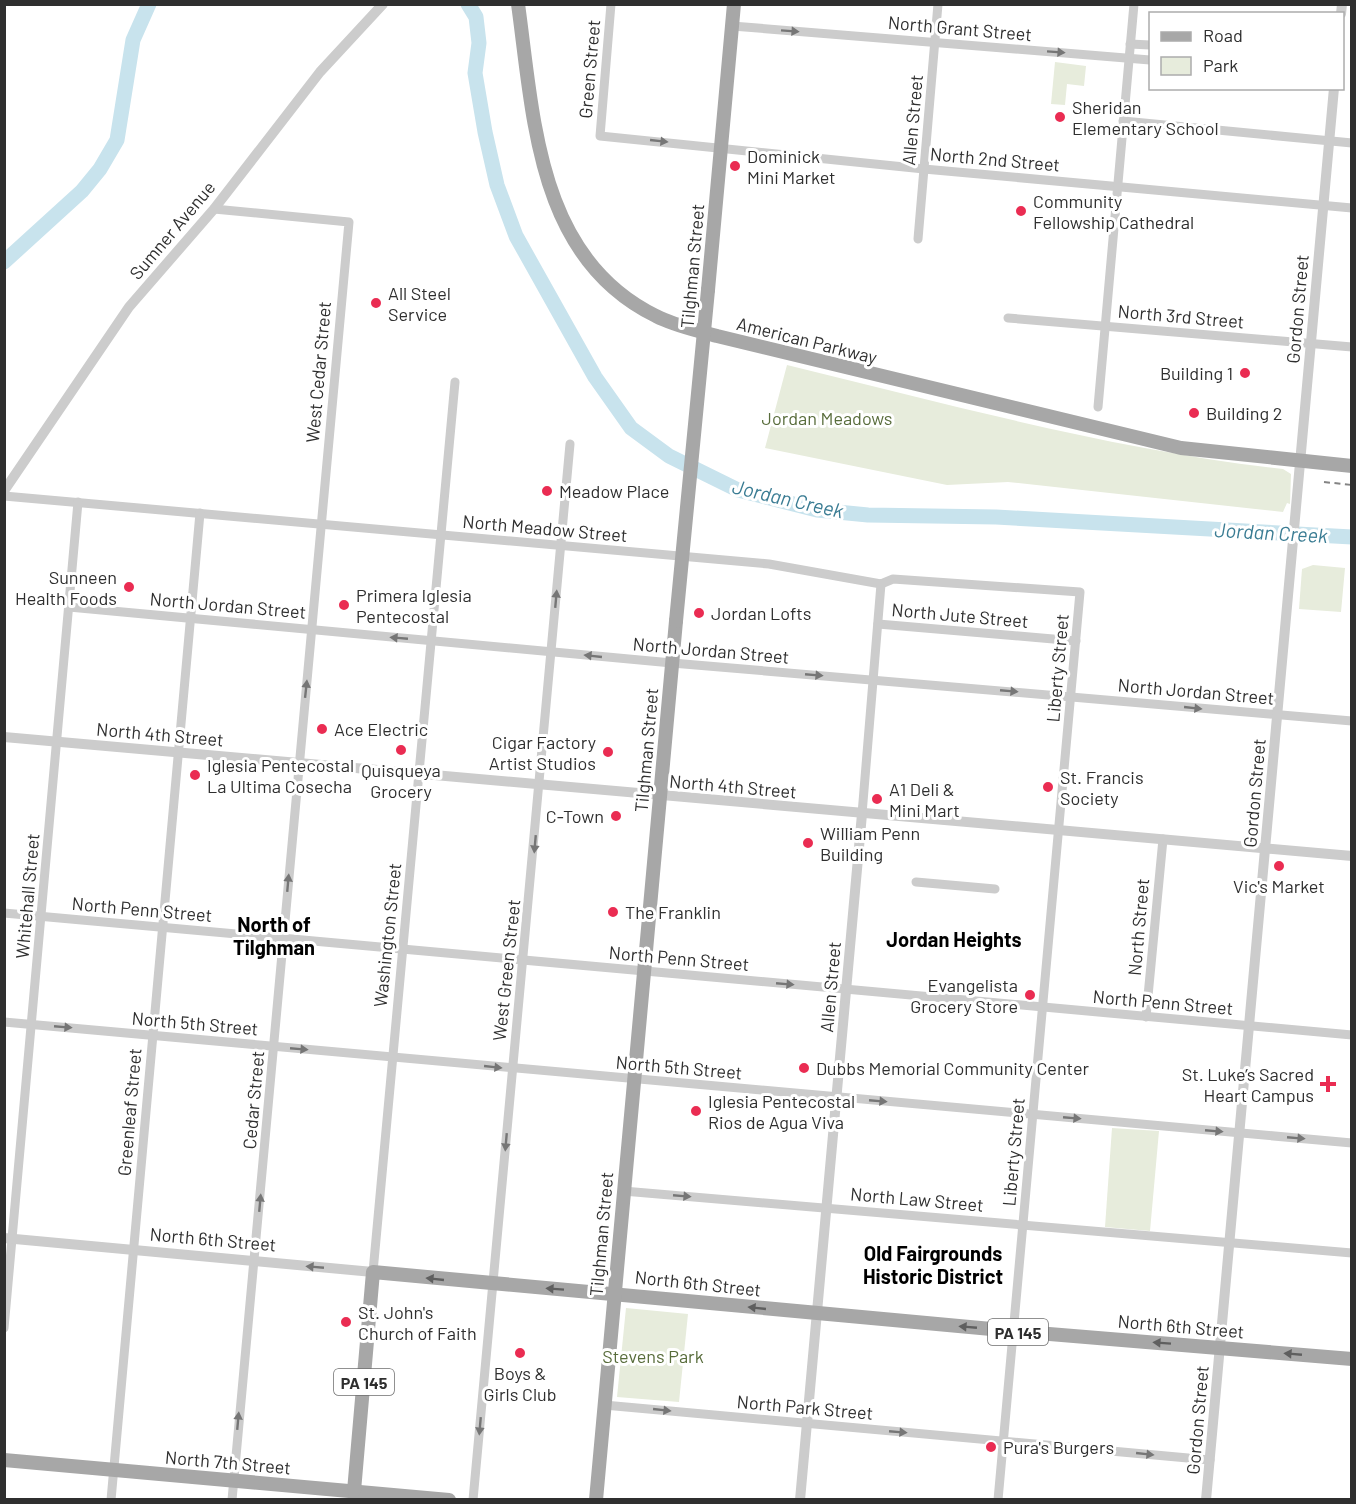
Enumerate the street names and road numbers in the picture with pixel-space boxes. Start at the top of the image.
street label: North Grant Street [887,11,1033,45]
street label: Green Street [574,19,604,119]
street label: Allen Street [897,74,927,166]
street label: North 2nd Street [929,142,1061,176]
street label: Sumner Avenue [124,176,220,284]
street label: Tilghman Street [676,203,708,329]
street label: Gordon Street [1281,254,1313,364]
street label: West Cedar Street [301,300,335,444]
street label: North 3rd Street [1117,300,1245,332]
street label: American Parkway [735,312,879,368]
street label: North Meadow Street [462,510,628,546]
street label: North Jordan Street [149,587,307,623]
street label: North Jute Street [891,598,1029,632]
street label: Liberty Street [1041,613,1073,723]
street label: North Jordan Street [632,632,790,668]
street label: North Jordan Street [1117,673,1275,709]
street label: Tilghman Street [630,687,662,813]
street label: North 4th Street [96,717,224,751]
street label: Gordon Street [1238,738,1270,848]
street label: North 4th Street [669,769,797,803]
street label: Whitehall Street [11,832,43,960]
street label: Washington Street [368,862,406,1008]
street label: North Street [1123,877,1153,977]
street label: North Penn Street [71,892,213,926]
street label: West Green Street [488,898,524,1042]
street label: North Penn Street [608,941,750,975]
street label: Allen Street [815,941,845,1033]
street label: North Penn Street [1092,985,1234,1019]
street label: North 5th Street [131,1007,259,1039]
street label: Greenleaf Street [112,1047,146,1177]
street label: Cedar Street [238,1050,268,1150]
street label: North 5th Street [615,1051,743,1083]
street label: Liberty Street [997,1097,1029,1207]
street label: Tilghman Street [585,1171,617,1297]
street label: North Law Street [849,1182,985,1216]
street label: North 6th Street [149,1223,277,1255]
street label: North 6th Street [634,1265,762,1301]
street label: North 6th Street [1117,1310,1245,1342]
road number: PA 145 [988,1319,1048,1345]
street label: Gordon Street [1181,1365,1213,1475]
road number: PA 145 [334,1369,394,1395]
street label: North Park Street [736,1390,874,1424]
street label: North 7th Street [164,1446,292,1478]

